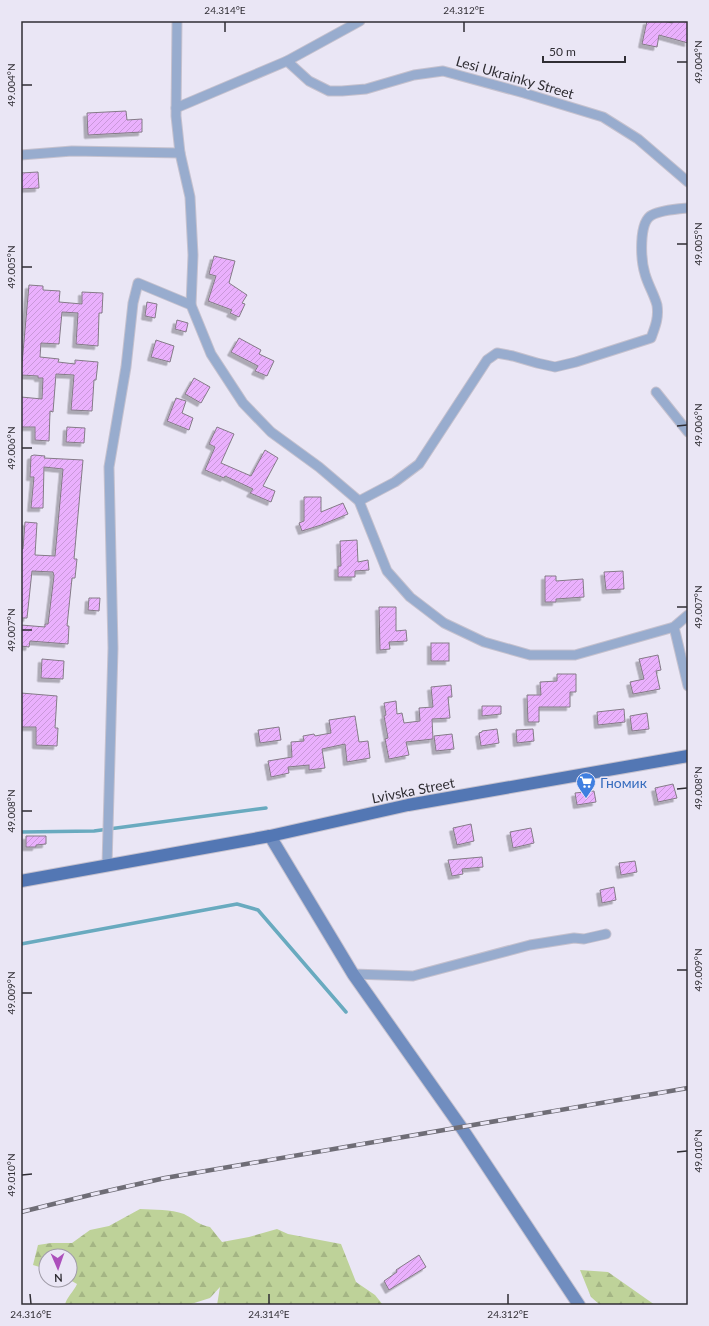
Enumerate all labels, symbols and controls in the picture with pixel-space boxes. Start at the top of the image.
text: 24.314°E [204,4,246,16]
text: 24.312°E [443,4,485,16]
scale bar [543,38,625,64]
text: 49.004°N [692,40,704,84]
text: 50 m [549,44,576,59]
street label: Lesi Ukrainky Street [454,52,576,102]
text: 49.004°N [5,63,17,107]
text: 49.005°N [692,222,704,266]
text: 49.005°N [5,245,17,289]
text: 49.006°N [692,403,704,447]
text: 49.006°N [5,426,17,470]
text: 49.007°N [692,585,704,629]
text: 49.007°N [5,608,17,652]
text: 49.008°N [692,766,704,810]
supermarket icon: Гномик [575,771,597,799]
street label: Lvivska Street [370,774,456,806]
place label: Гномик [600,774,648,791]
text: 49.008°N [5,789,17,833]
text: 49.009°N [692,948,704,992]
text: 49.009°N [5,971,17,1015]
text: 49.010°N [692,1129,704,1173]
text: 49.010°N [5,1153,17,1197]
north arrow [38,1248,78,1288]
text: N [54,1272,63,1285]
text: 24.316°E [10,1308,52,1320]
text: 24.314°E [248,1308,290,1320]
text: 24.312°E [487,1308,529,1320]

